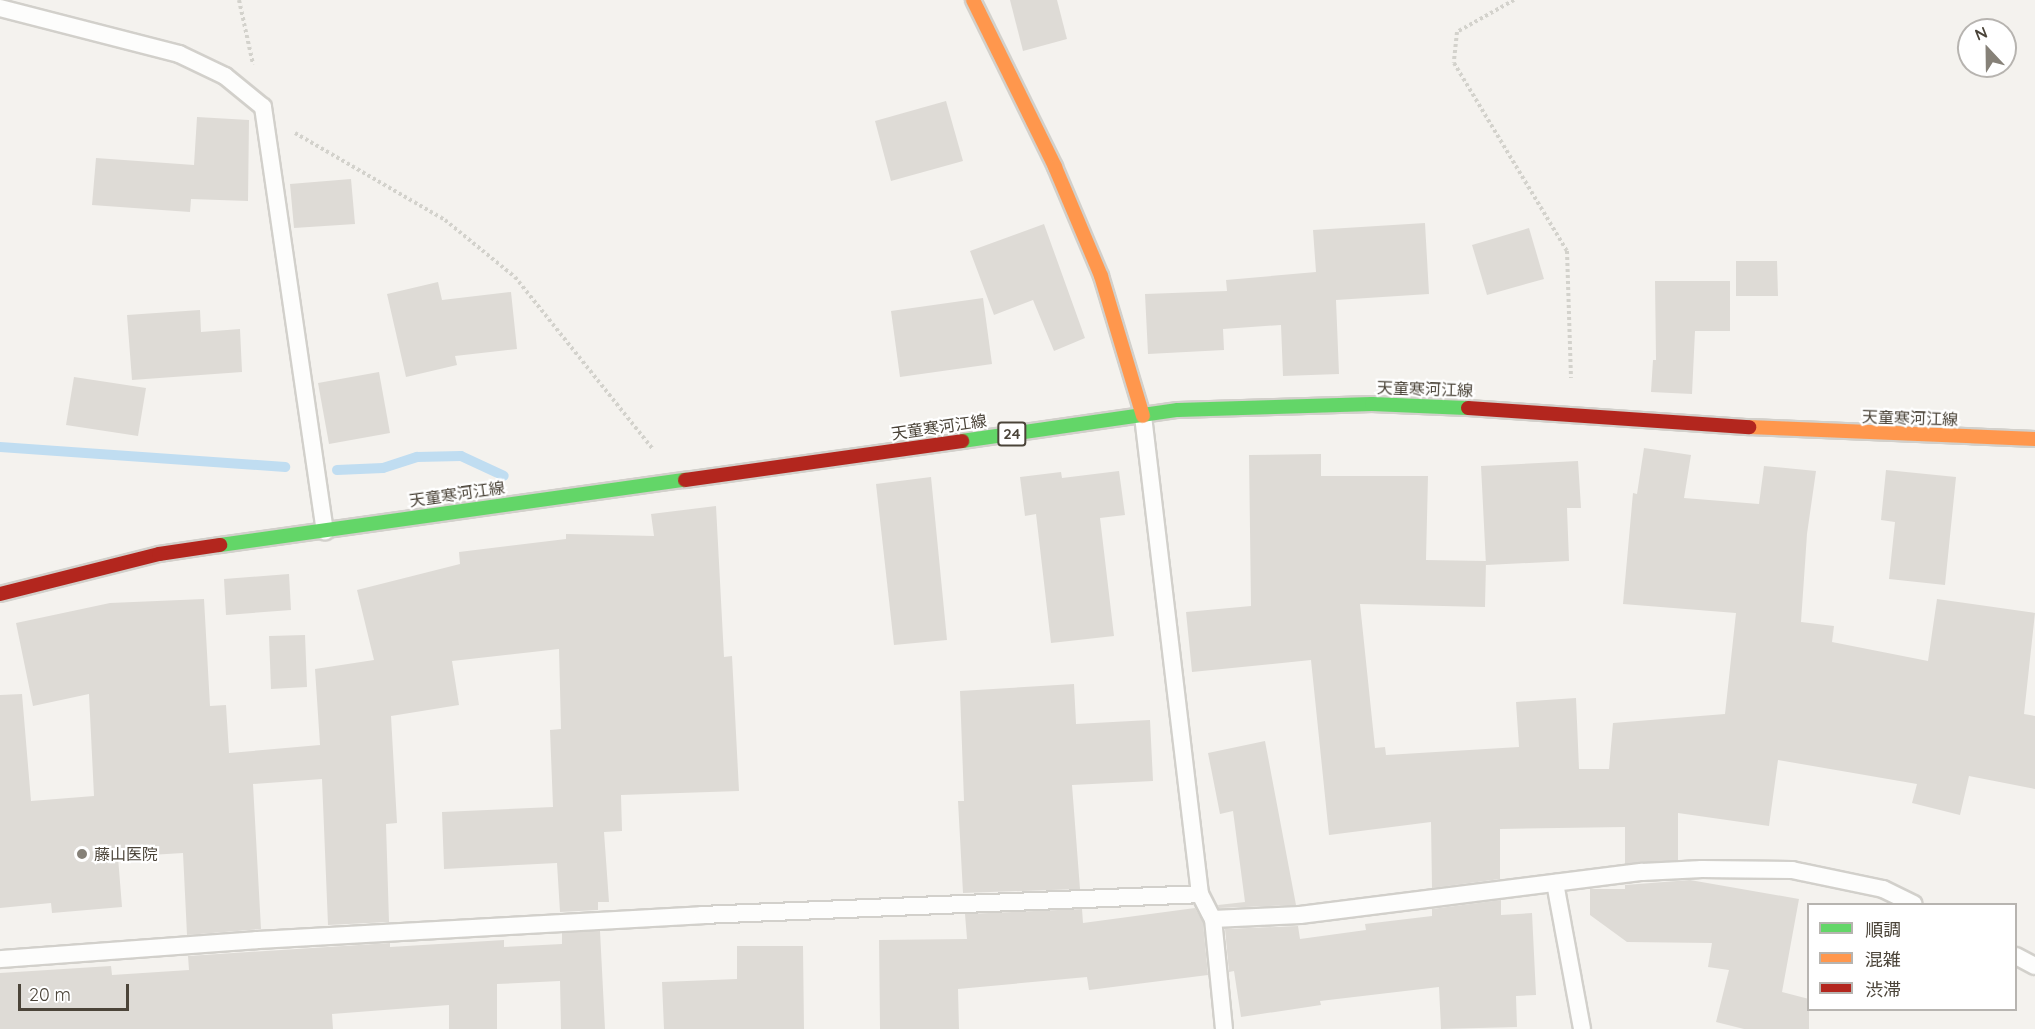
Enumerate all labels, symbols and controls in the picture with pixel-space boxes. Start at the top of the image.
north arrow [1957,18,2017,78]
text: N [1972,22,1990,45]
street label: 天童寒河江線 [1377,378,1473,400]
street label: 天童寒河江線 [1862,407,1958,429]
street label: 天童寒河江線 [890,411,988,443]
road number: 24 [997,422,1027,446]
street label: 天童寒河江線 [408,478,506,510]
place label: 藤山医院 [94,844,158,864]
marker: 藤山医院 [75,847,89,861]
legend [1807,903,2017,1011]
text: 順調 [1865,918,1901,941]
text: 混雑 [1865,948,1901,971]
scale bar [21,972,132,1010]
text: 渋滞 [1865,978,1901,1001]
text: 20 m [29,983,71,1006]

